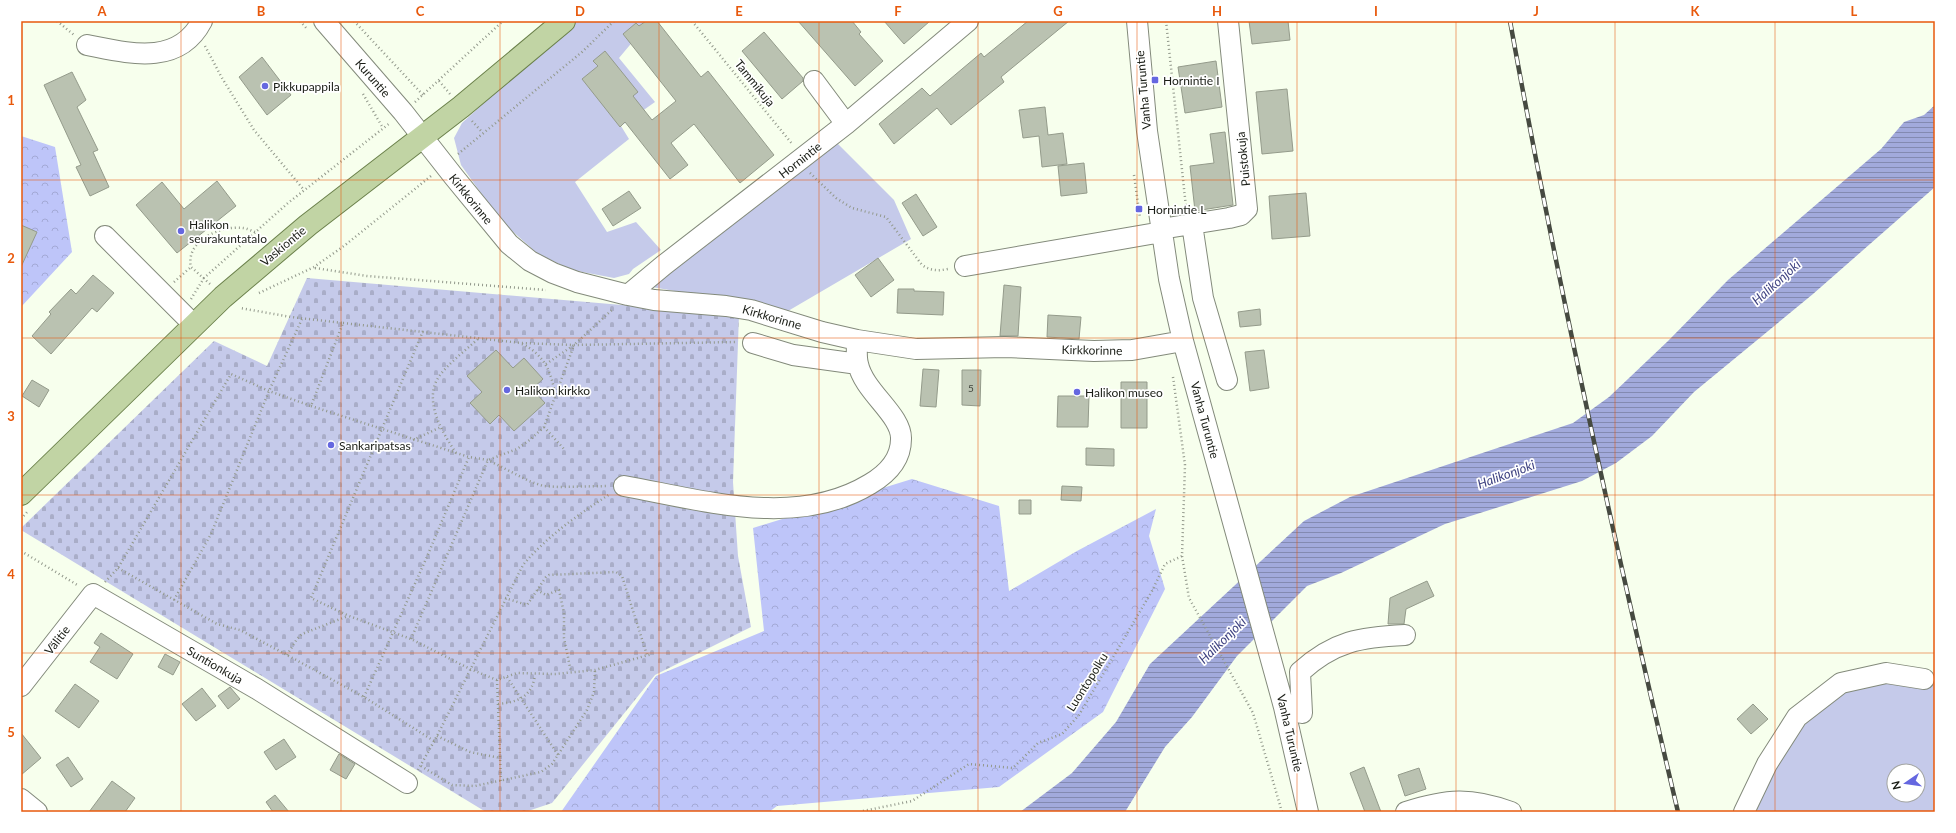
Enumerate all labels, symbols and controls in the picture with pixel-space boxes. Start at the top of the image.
text: A [96,3,107,19]
text: B [257,3,266,19]
text: C [416,3,425,19]
text: D [575,3,585,19]
text: E [735,3,743,19]
text: F [894,3,902,19]
text: G [1053,3,1063,19]
text: H [1212,3,1222,19]
text: I [1374,3,1378,19]
text: J [1533,3,1539,19]
text: K [1691,3,1701,19]
text: L [1851,3,1858,19]
street label: Vanha Turuntie [1132,50,1154,130]
street label: Kuruntie [352,56,394,100]
street label: Tammikuja [732,57,778,109]
place label: Hornintie I [1163,73,1220,88]
marker: Hornintie I [1150,75,1160,85]
place label: Pikkupappila [273,79,340,94]
marker: Pikkupappila [260,81,270,91]
text: 1 [7,92,15,108]
street label: Puistokuja [1233,131,1253,187]
street label: Hornintie [776,139,824,181]
street label: Kirkkorinne [446,171,496,227]
place label: Hornintie L [1147,202,1206,217]
marker: Hornintie L [1134,204,1144,214]
place label: Halikon seurakuntatalo [189,217,267,246]
street label: Vaskiontie [257,223,309,269]
marker: Halikon seurakuntatalo [176,226,186,236]
text: 2 [7,250,15,266]
water label: Halikonjoki [1748,256,1804,308]
street label: Kirkkorinne [741,301,803,333]
street label: Kirkkorinne [1061,342,1123,358]
street label: Vanha Turuntie [1188,380,1222,460]
house number: 5 [968,382,974,394]
place label: Halikon kirkko [515,383,590,398]
marker: Halikon kirkko [502,385,512,395]
place label: Halikon museo [1085,385,1163,400]
marker: Halikon museo [1072,387,1082,397]
text: 3 [7,408,15,424]
place label: Sankaripatsas [339,438,411,453]
marker: Sankaripatsas [326,440,336,450]
water label: Halikonjoki [1475,456,1537,492]
text: 4 [7,566,15,582]
water label: Halikonjoki [1195,613,1249,667]
street label: Välitie [41,622,73,658]
street label: Suntionkuja [184,643,246,687]
street label: Luontopolku [1063,650,1111,714]
street label: Vanha Turuntie [1274,693,1306,773]
text: 5 [7,724,15,740]
north arrow [1886,763,1926,803]
text: N [1888,780,1903,791]

